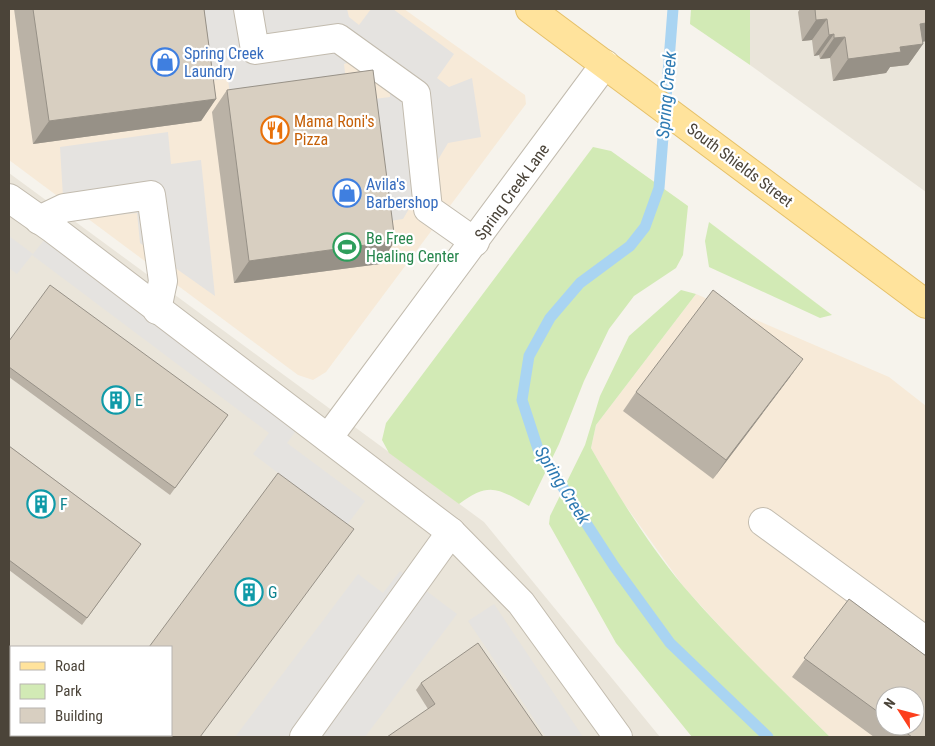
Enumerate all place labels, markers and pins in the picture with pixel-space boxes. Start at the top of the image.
place label: Spring Creek Laundry [184,44,265,81]
shop icon: Spring Creek Laundry [150,47,180,77]
place label: Mama Roni's Pizza [294,112,375,149]
restaurant icon: Mama Roni's Pizza [260,115,290,145]
place label: Avila's Barbershop [366,175,439,212]
shop icon: Avila's Barbershop [332,178,362,208]
place label: Be Free Healing Center [366,229,459,266]
sports icon: Be Free Healing Center [332,232,362,262]
building icon: E [101,385,131,415]
place label: E [135,391,143,410]
building icon: F [26,489,56,519]
place label: F [60,495,68,514]
building icon: G [234,577,264,607]
place label: G [268,583,277,602]

